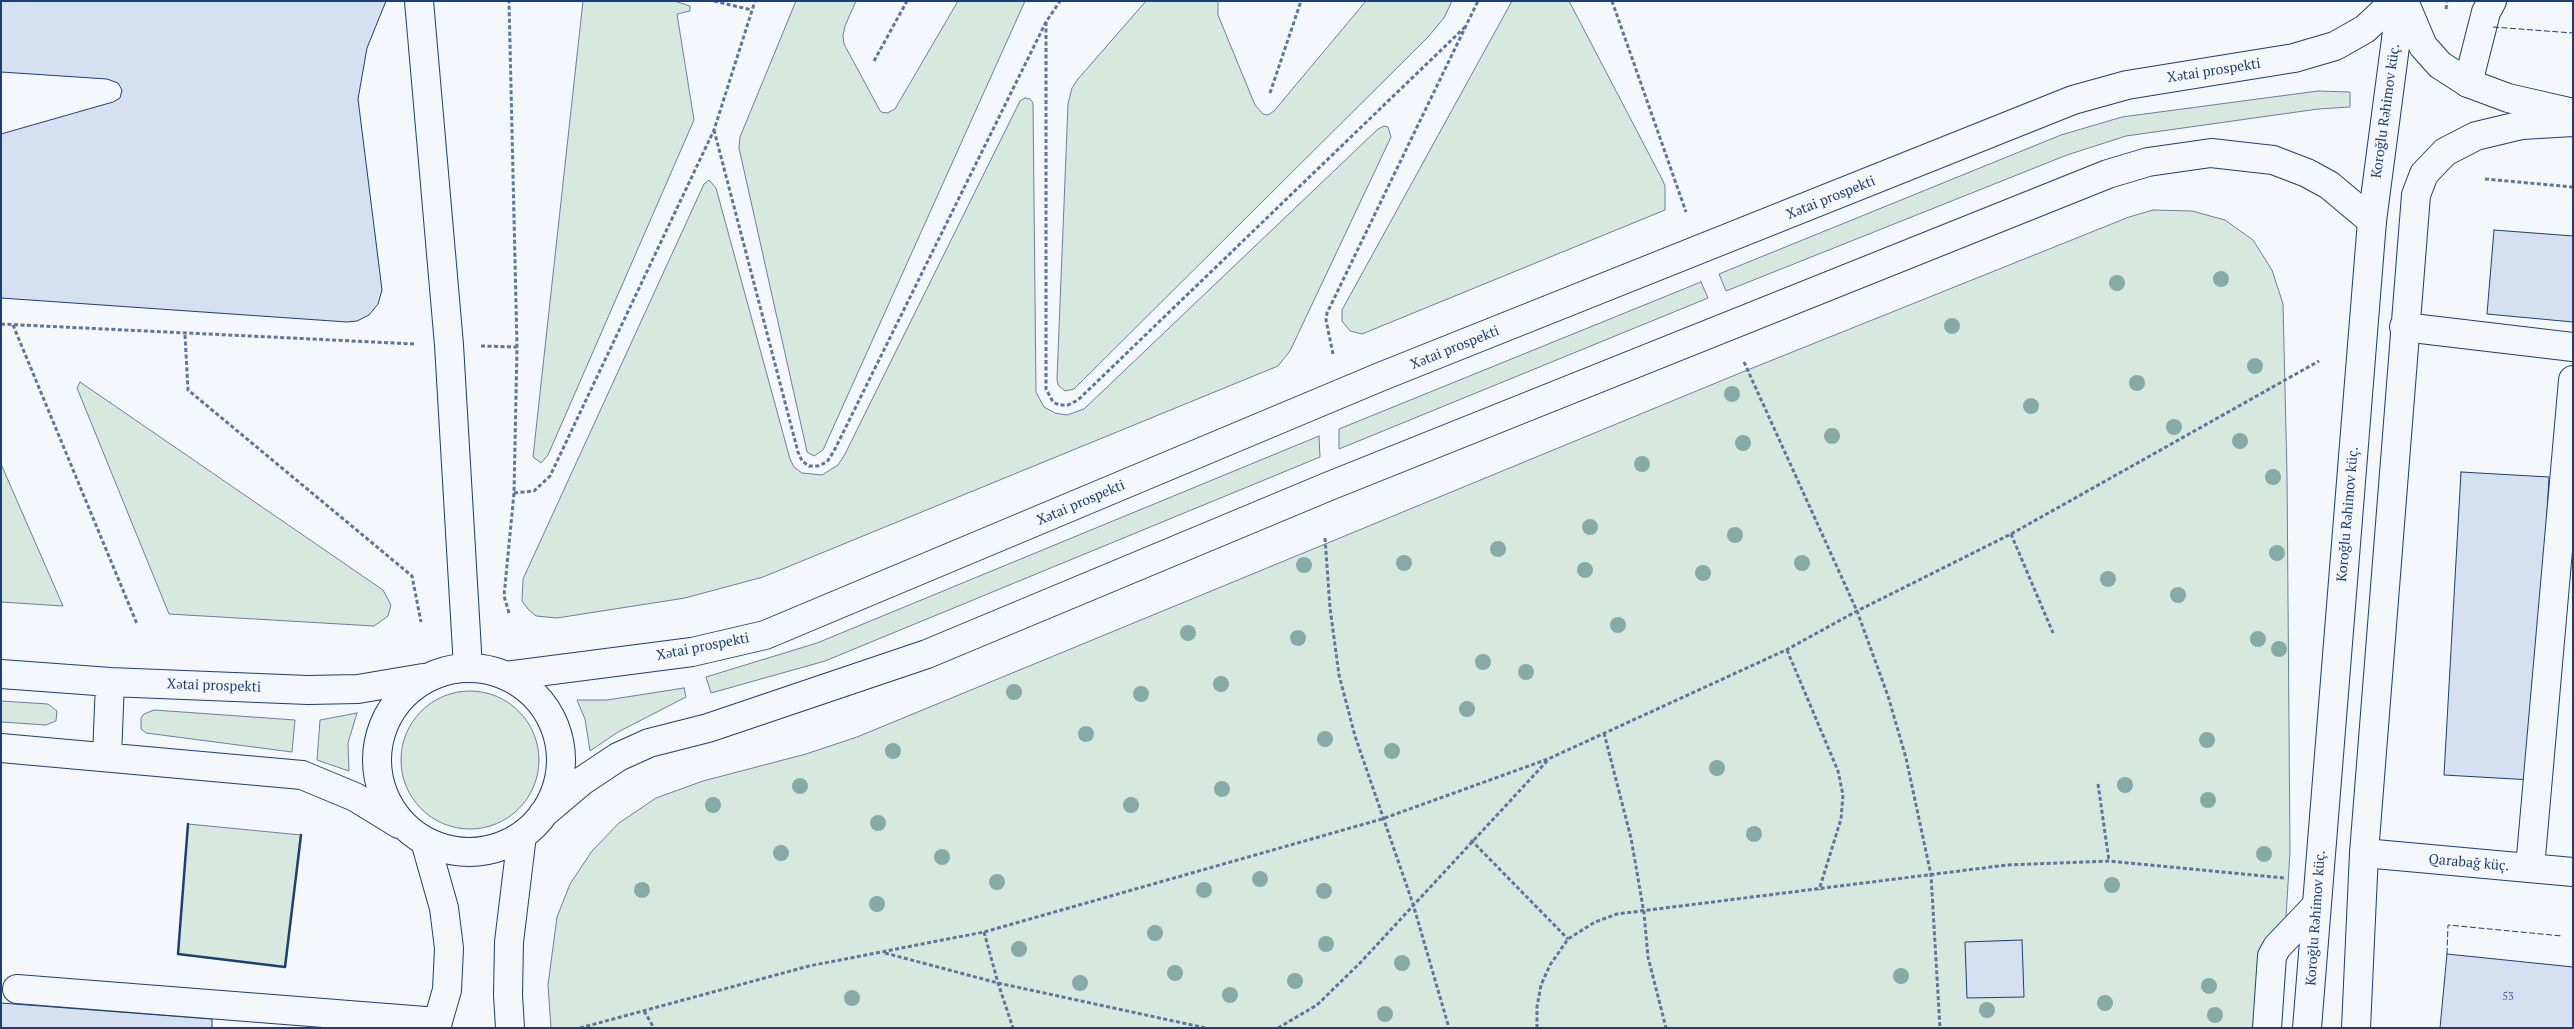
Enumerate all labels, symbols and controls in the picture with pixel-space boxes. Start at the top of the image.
street label: Koroğlu Rəhimov küç. [2368,43,2404,179]
street label: Xətai prospekti [2166,55,2262,87]
street label: Xətai prospekti [1784,173,1878,223]
street label: Xətai prospekti [1408,323,1502,373]
street label: Koroğlu Rəhimov küç. [2334,446,2362,582]
street label: Xətai prospekti [1034,477,1128,529]
street label: Xətai prospekti [655,630,751,664]
street label: Xətai prospekti [167,676,261,696]
street label: Koroğlu Rəhimov küç. [2303,850,2329,986]
street label: Qarabağ küç. [2428,851,2510,875]
house number: 53 [2502,990,2514,1004]

